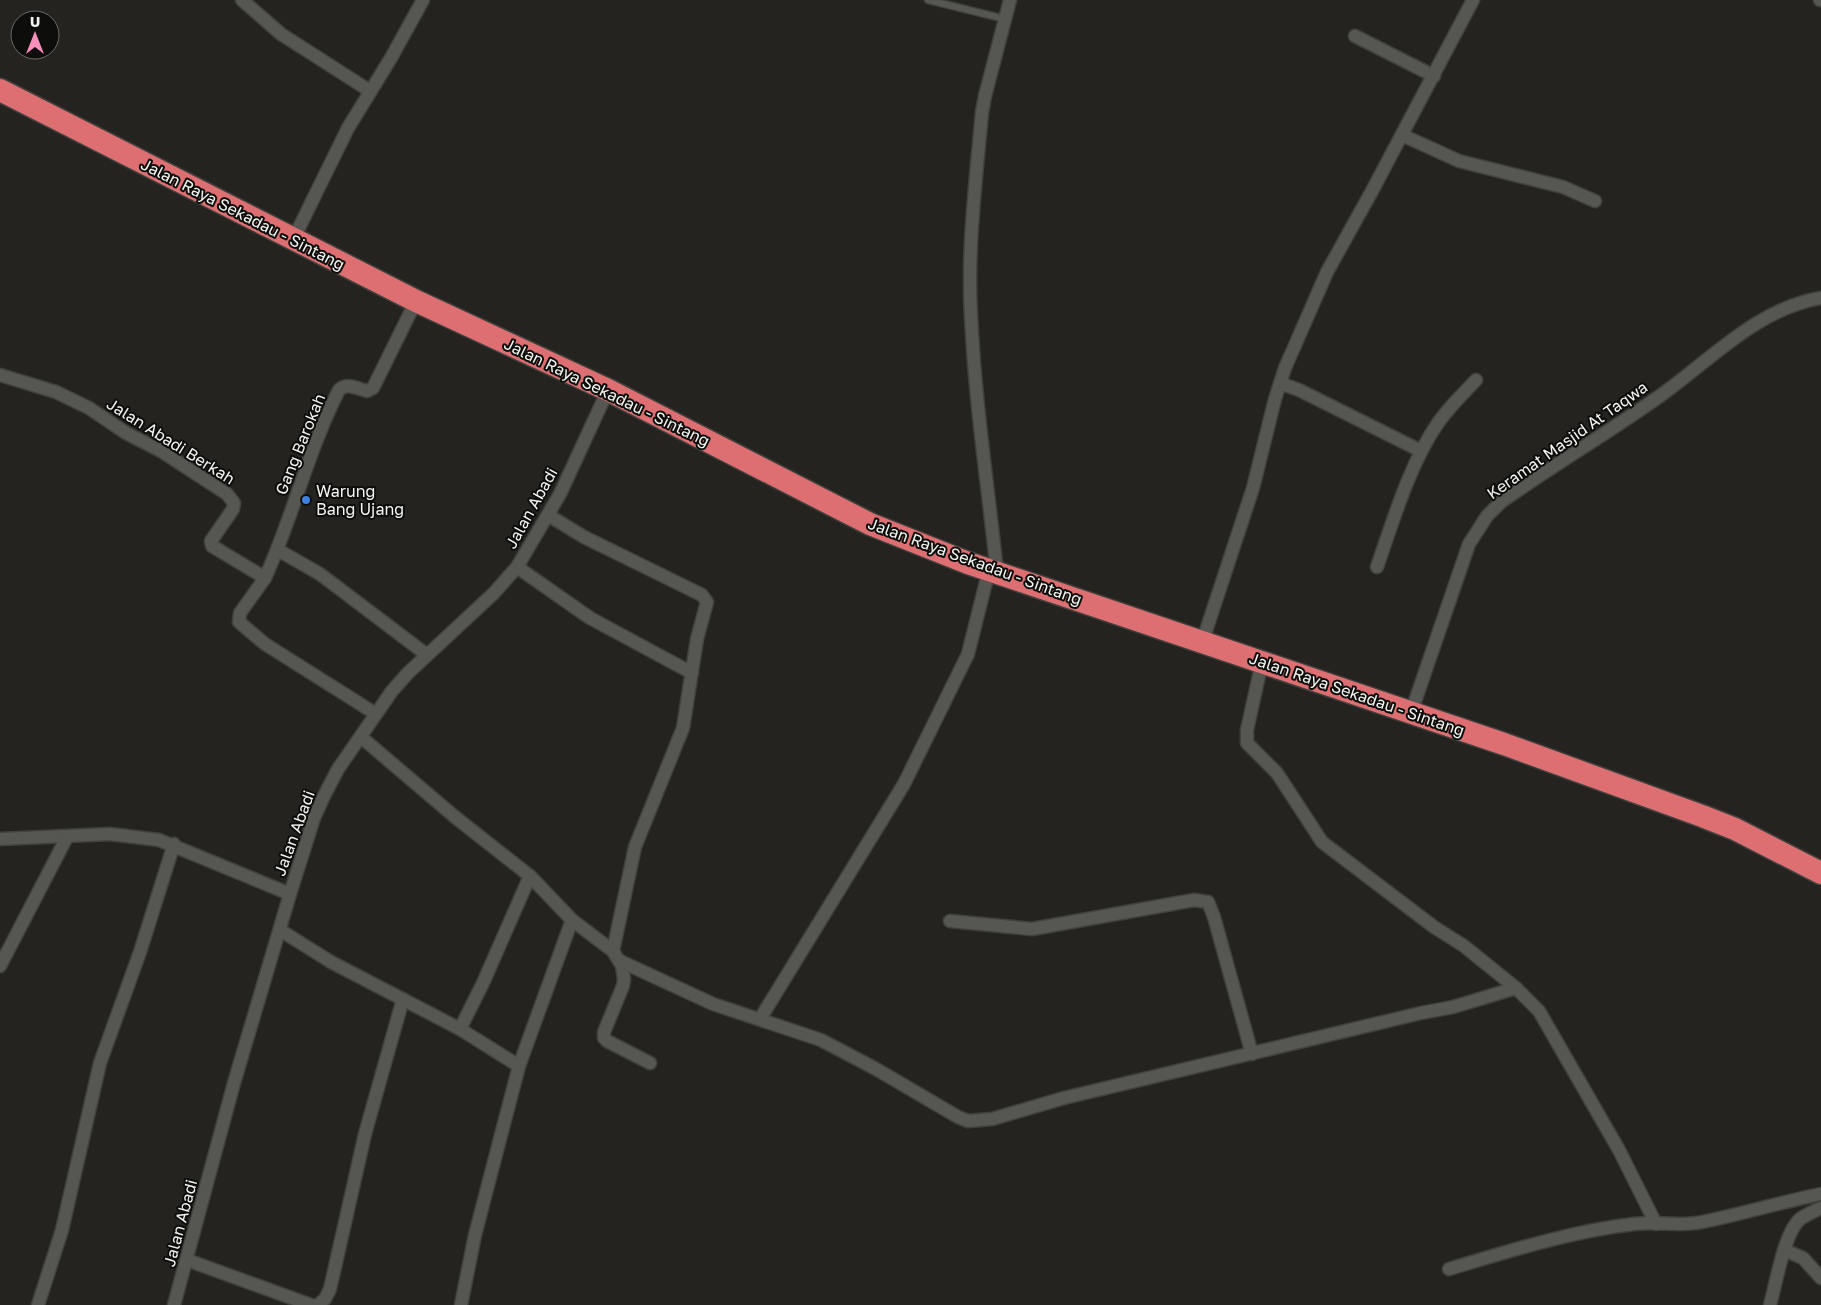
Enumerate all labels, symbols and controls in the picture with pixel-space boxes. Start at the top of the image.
north arrow [10,10,60,60]
text: U [30,13,40,30]
street label: Jalan Raya Sekadau - Sintang [138,154,348,274]
street label: Jalan Raya Sekadau - Sintang [501,333,713,451]
street label: Keramat Masjid At Taqwa [1483,377,1651,503]
street label: Gang Barokah [271,391,329,497]
street label: Jalan Abadi Berkah [103,393,239,489]
street label: Jalan Abadi [501,464,561,552]
place label: Warung Bang Ujang [316,481,404,519]
marker: Warung Bang Ujang [300,494,312,506]
street label: Jalan Raya Sekadau - Sintang [865,513,1085,609]
street label: Jalan Raya Sekadau - Sintang [1247,648,1467,740]
street label: Jalan Abadi [269,787,319,879]
street label: Jalan Abadi [159,1177,201,1269]

